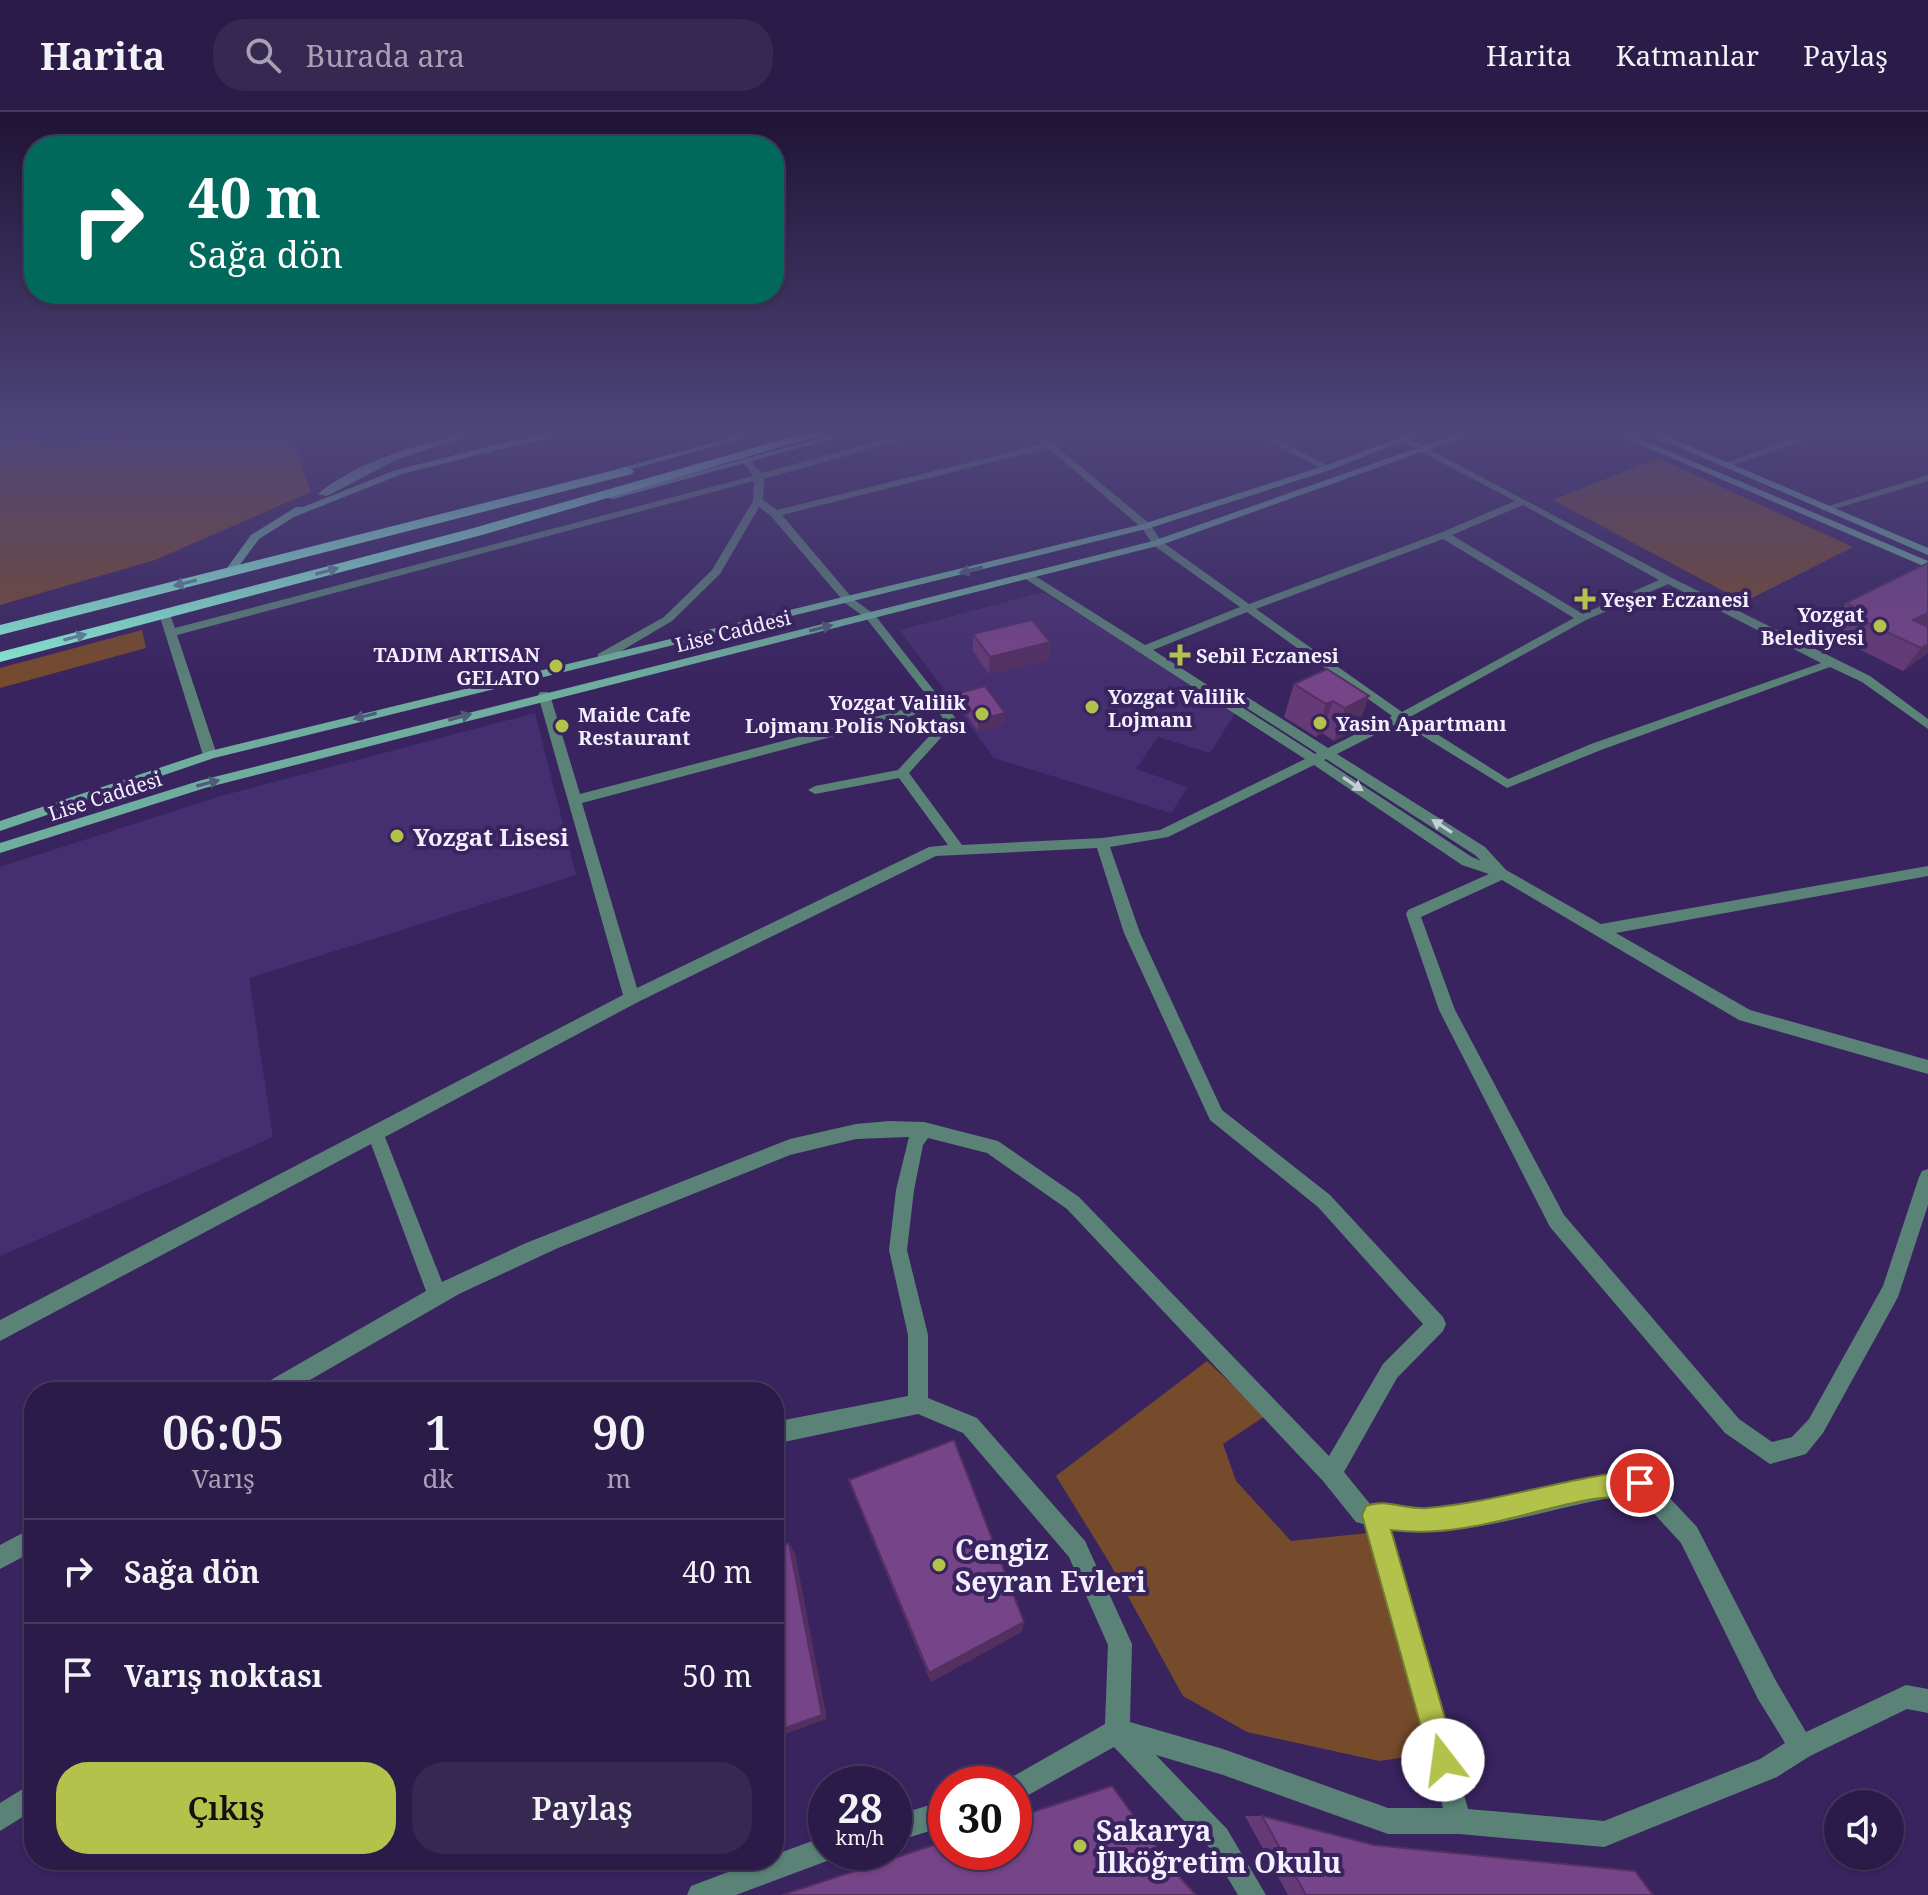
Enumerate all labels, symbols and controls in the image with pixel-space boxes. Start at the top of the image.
search box [213,19,773,91]
text: Harita [40,29,165,81]
icon: search [241,33,285,77]
text: Burada ara [305,35,465,76]
text: Harita [1486,36,1572,74]
text: Katmanlar [1616,36,1759,74]
text: Paylaş [1803,36,1888,74]
text: 40 m [188,158,321,234]
icon: right [56,168,160,272]
text: Sağa dön [188,230,343,279]
one-way arrow [959,564,984,576]
one-way arrow [315,565,340,577]
one-way arrow [173,578,198,590]
place label: Yeşer Eczanesi [1601,586,1749,613]
marker: Yeşer Eczanesi [1576,590,1594,608]
place label: Yozgat Belediyesi [1761,601,1864,651]
street label: Lise Caddesi [672,603,794,658]
marker: Yozgat Belediyesi [1871,617,1889,635]
one-way arrow [808,621,833,634]
one-way arrow [63,630,88,642]
place label: TADIM ARTISAN GELATO [374,641,540,691]
place label: Sebil Eczanesi [1196,642,1339,669]
marker: Sebil Eczanesi [1171,646,1189,664]
marker: TADIM ARTISAN GELATO [547,657,565,675]
place label: Yozgat Valilik Lojmanı [1108,683,1246,733]
place label: Yozgat Valilik Lojmanı Polis Noktası [745,689,966,739]
marker: Yozgat Valilik Lojmanı [1083,698,1101,716]
place label: Maide Cafe Restaurant [578,701,691,751]
marker: Yozgat Valilik Lojmanı Polis Noktası [973,705,991,723]
place label: Yasin Apartmanı [1336,710,1506,737]
one-way arrow [352,711,377,723]
one-way arrow [447,711,472,723]
marker: Yasin Apartmanı [1311,714,1329,732]
marker: Maide Cafe Restaurant [553,717,571,735]
street label: Lise Caddesi [45,765,166,827]
one-way arrow [196,776,221,788]
one-way arrow [1342,777,1363,792]
one-way arrow [1432,819,1453,834]
place label: Yozgat Lisesi [413,820,569,853]
marker: Yozgat Lisesi [388,827,406,845]
text: 06:05 [162,1399,284,1464]
text: 1 [425,1399,452,1464]
text: 90 [592,1399,646,1464]
pin [1606,1449,1674,1517]
text: Varış [192,1460,255,1496]
text: dk [423,1460,454,1496]
text: m [607,1460,631,1496]
icon: arrive [1618,1461,1662,1505]
place label: Cengiz Seyran Evleri [955,1530,1146,1600]
icon: right [56,1549,100,1593]
text: Sağa dön [124,1551,260,1592]
text: 40 m [682,1551,752,1592]
marker: Cengiz Seyran Evleri [930,1556,948,1574]
icon: arrive [56,1653,100,1697]
text: Varış noktası [124,1655,322,1696]
text: 50 m [682,1655,752,1696]
position arrow [1401,1718,1485,1802]
button: Çıkış [56,1762,396,1854]
button: Paylaş [412,1762,752,1854]
speed limit sign: 30 [928,1766,1032,1870]
text: 28 [837,1780,883,1835]
map controls [1824,1790,1904,1870]
button: sound [1824,1790,1904,1870]
place label: Sakarya İlköğretim Okulu [1096,1811,1341,1881]
text: km/h [835,1824,885,1851]
marker: Sakarya İlköğretim Okulu [1071,1837,1089,1855]

